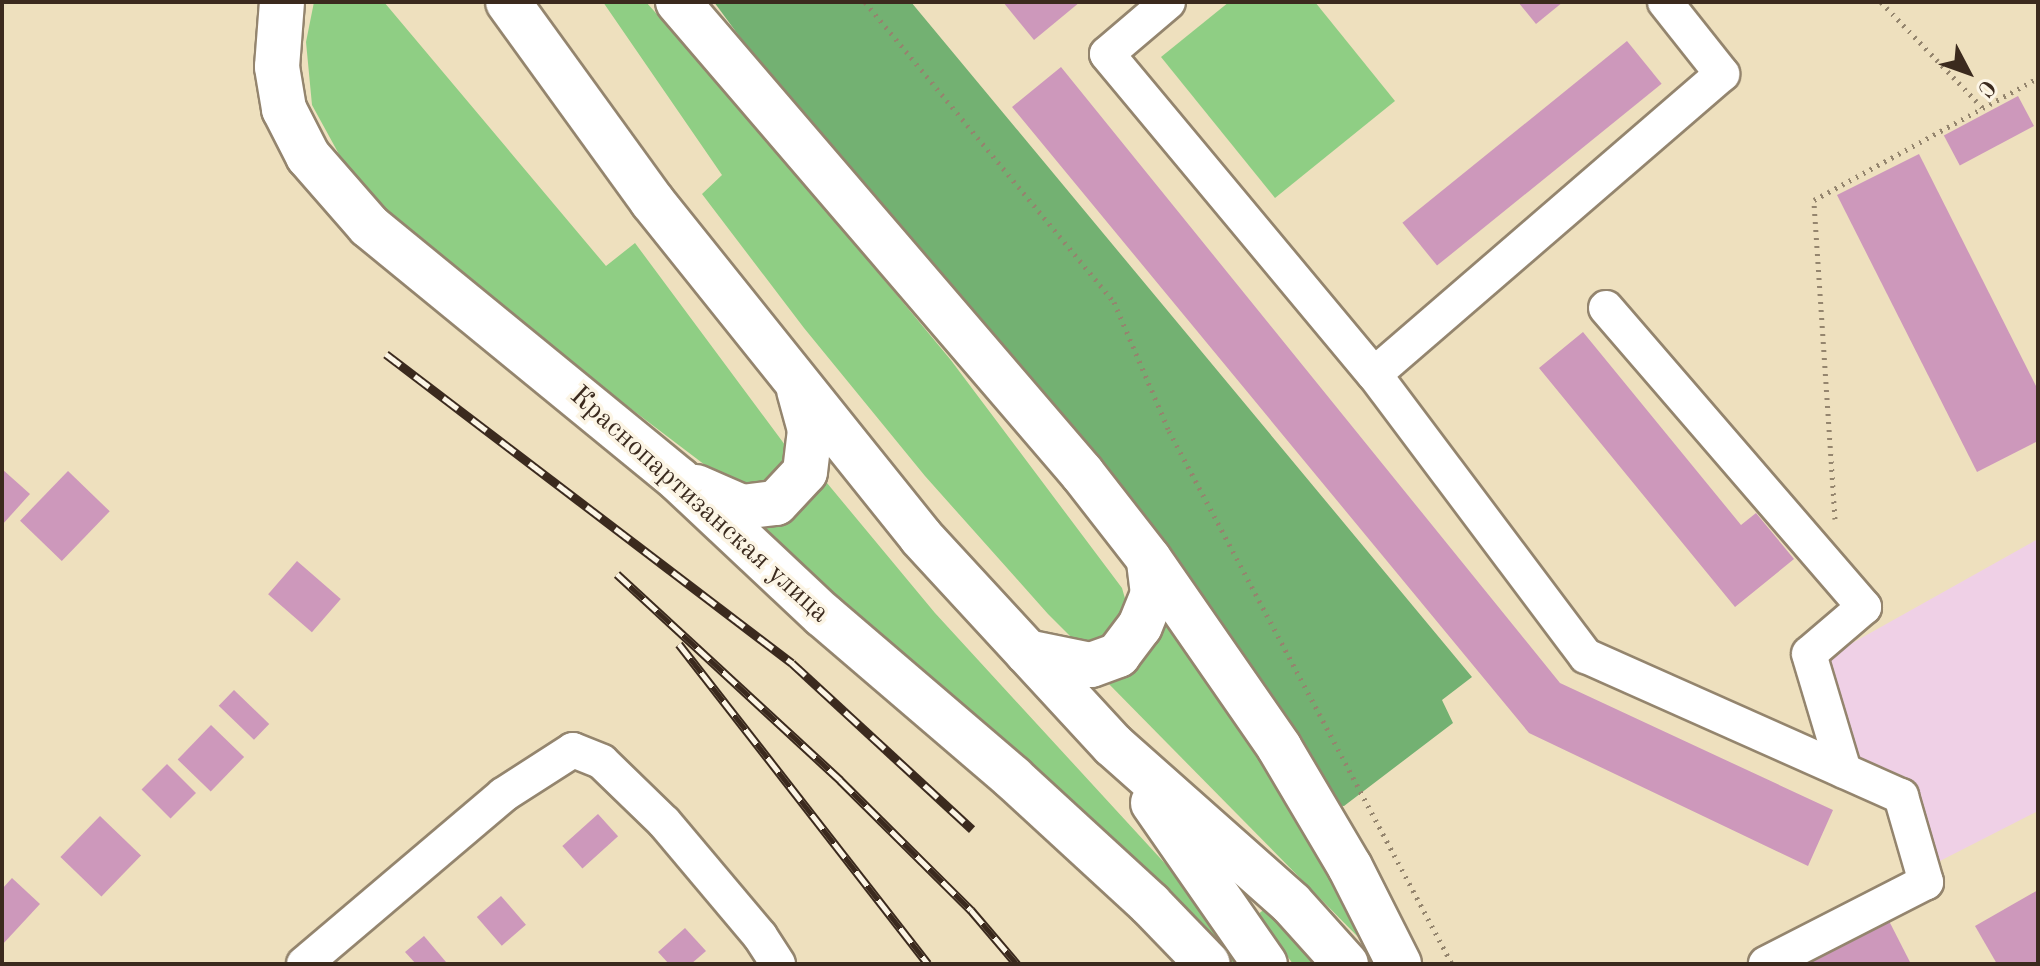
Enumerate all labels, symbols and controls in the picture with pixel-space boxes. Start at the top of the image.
north arrow [1928,32,2008,112]
text: С [1973,75,1999,100]
street label: Краснопартизанская улица [562,380,836,630]

